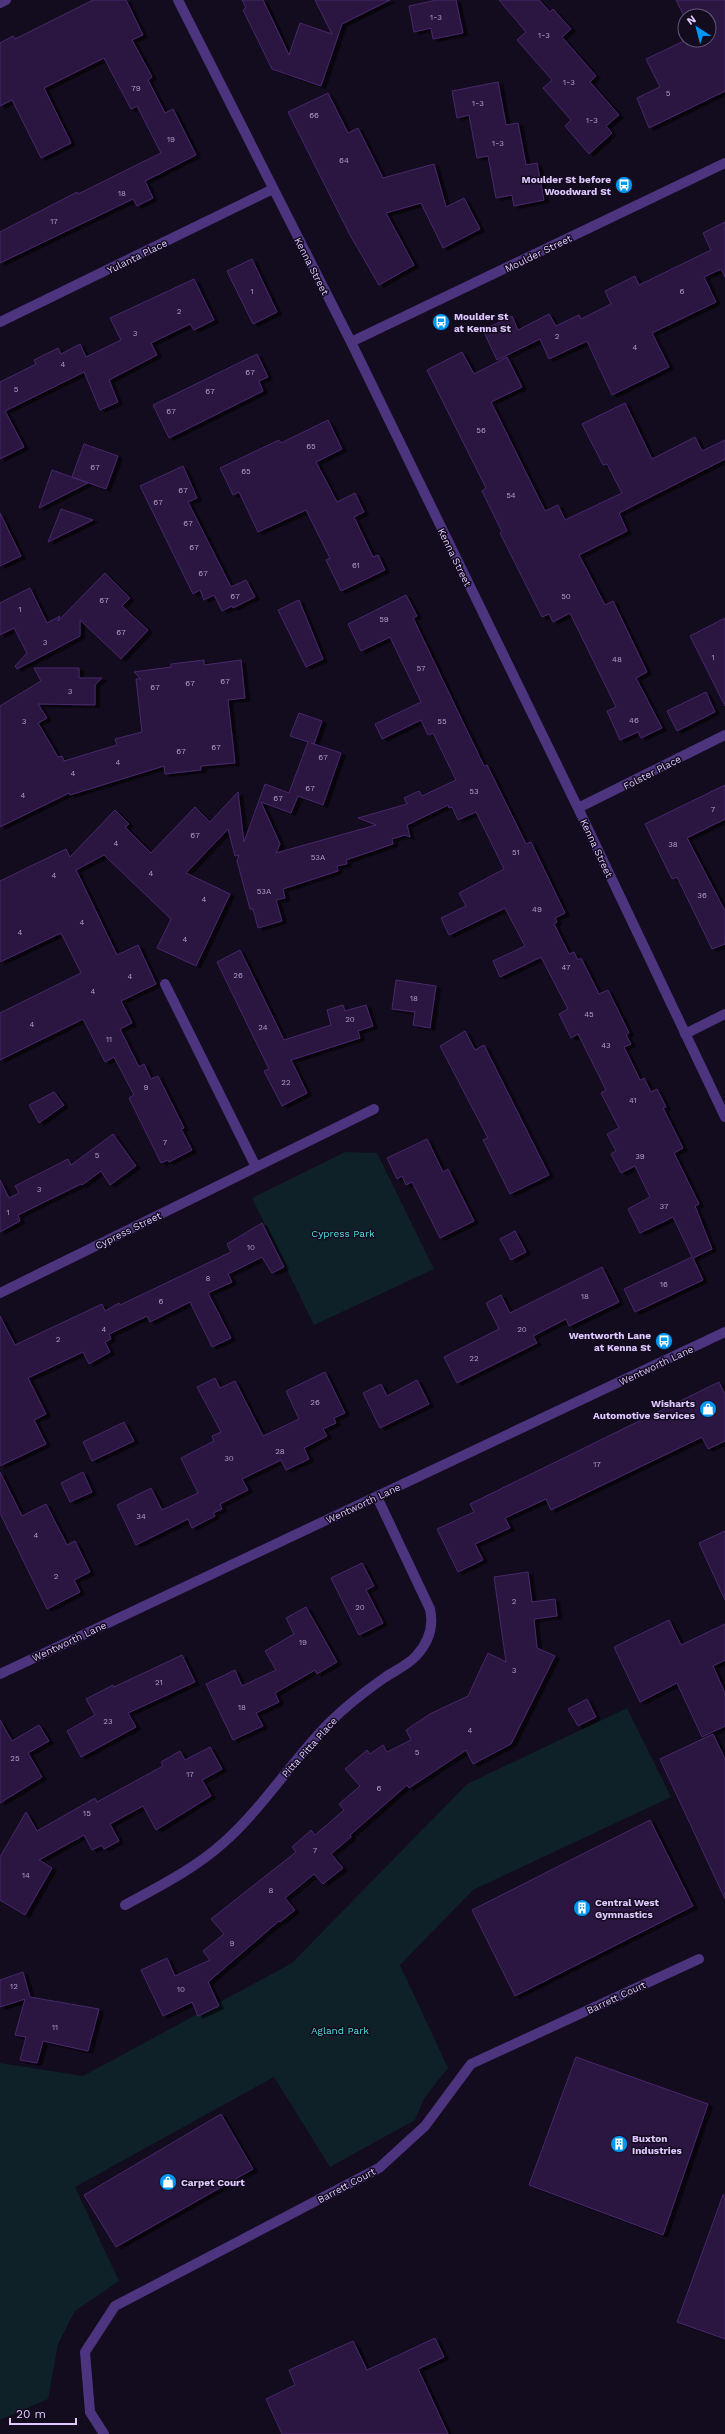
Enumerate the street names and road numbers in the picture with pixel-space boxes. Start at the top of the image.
street label: Moulder Street [503,232,574,274]
street label: Kenna Street [292,236,331,298]
street label: Yulanta Place [105,237,169,276]
street label: Kenna Street [436,526,474,589]
street label: Folster Place [622,753,683,792]
street label: Kenna Street [578,817,615,880]
street label: Cypress Street [93,1209,164,1251]
street label: Wentworth Lane [617,1343,695,1387]
street label: Wentworth Lane [324,1481,402,1525]
street label: Wentworth Lane [30,1619,108,1663]
street label: Pitta Pitta Place [280,1715,339,1780]
street label: Barrett Court [585,1979,648,2016]
street label: Barrett Court [315,2165,378,2205]

